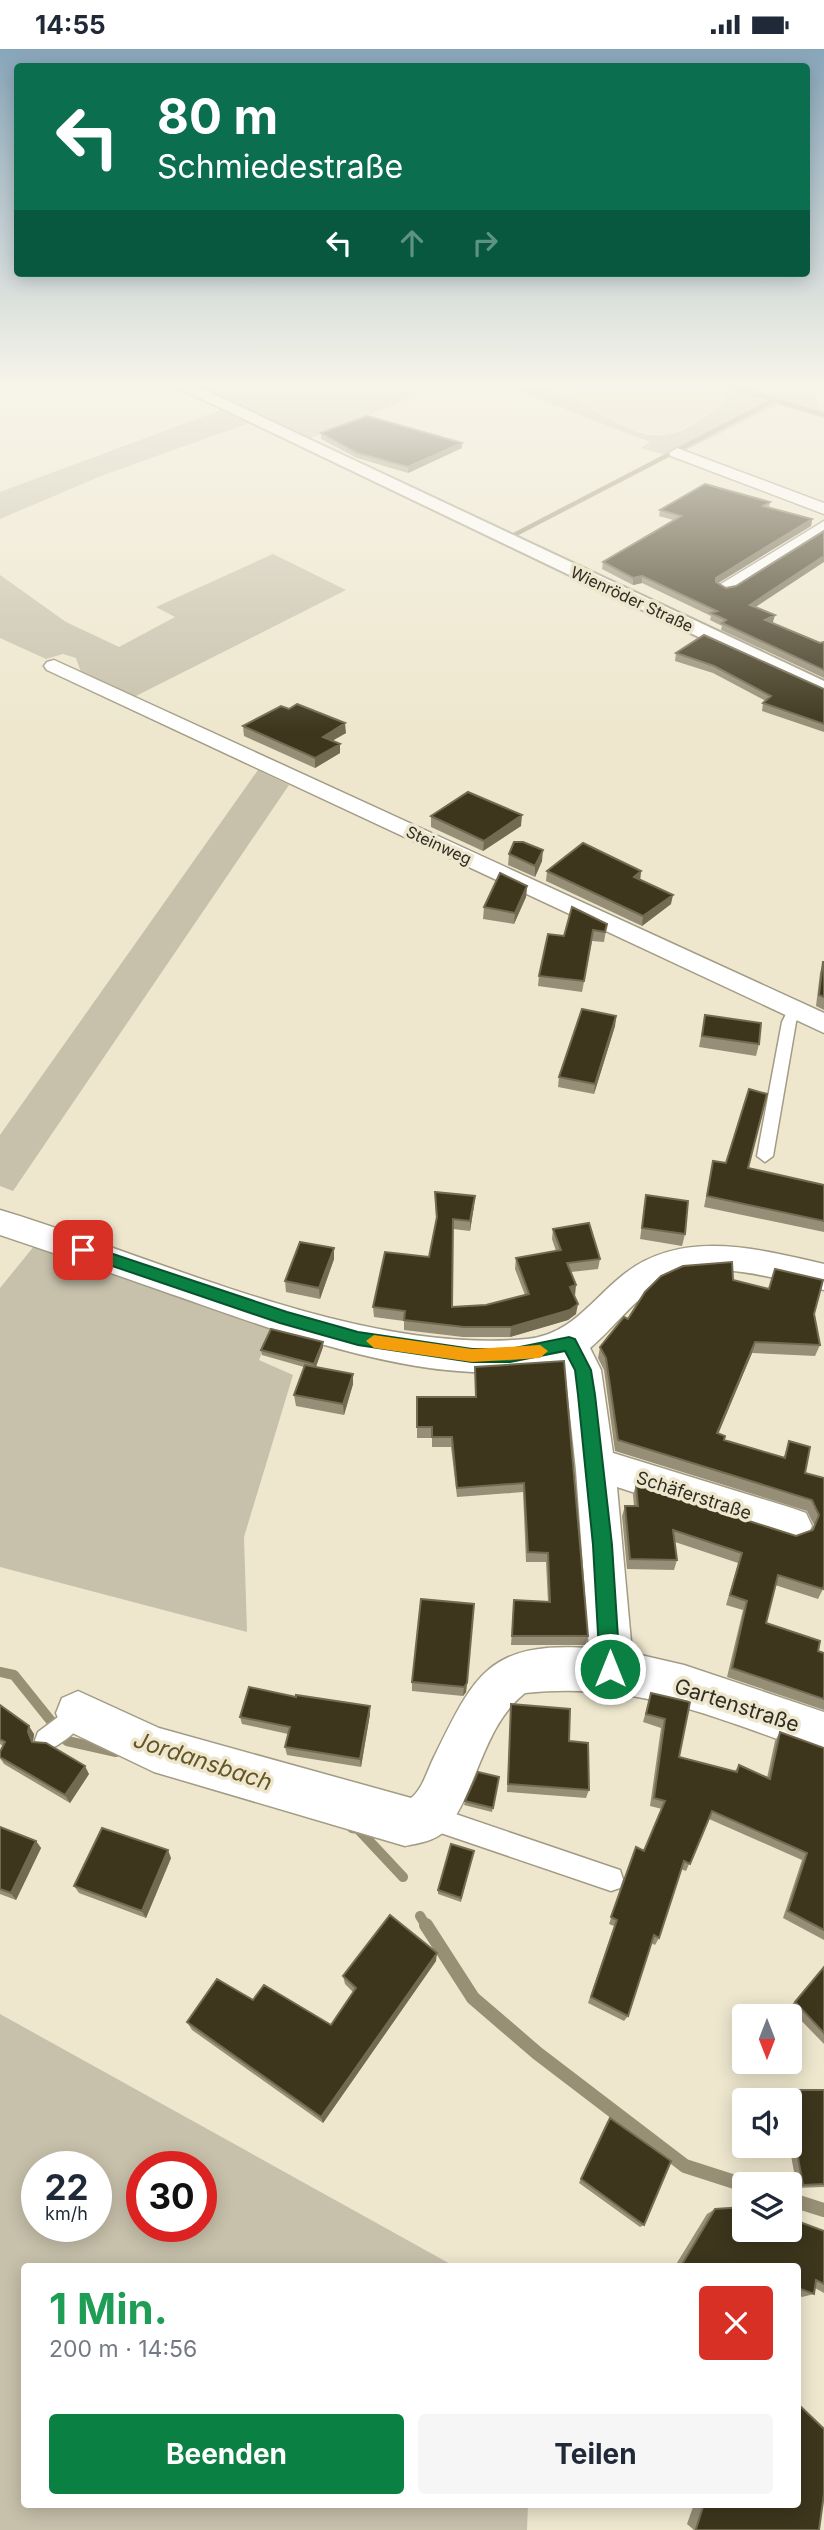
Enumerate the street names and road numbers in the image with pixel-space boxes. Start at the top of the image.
street label: Wienröder Straße [567,562,697,636]
street label: Steinweg [403,821,475,869]
street label: Schäferstraße [634,1466,754,1524]
street label: Gartenstraße [671,1673,803,1737]

